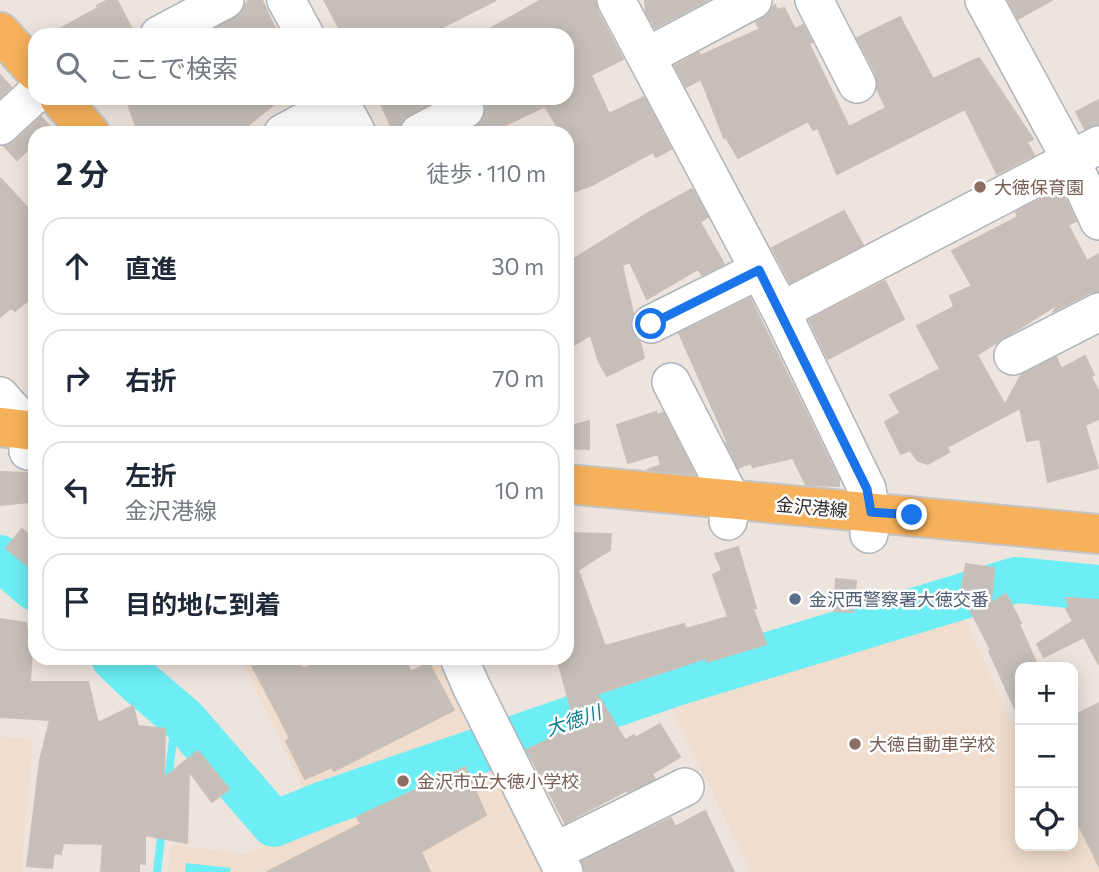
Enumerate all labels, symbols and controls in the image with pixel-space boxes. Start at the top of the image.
search box [28,28,574,105]
icon: search [52,48,90,86]
text: ここで検索 [108,52,238,83]
text: 2 分 [56,154,109,191]
text: 徒歩 · 110 m [427,159,546,187]
place label: 大徳保育園 [994,176,1084,198]
marker: 大徳保育園 [972,179,988,195]
icon: ahead [58,247,96,285]
text: 直進 [125,252,177,283]
text: 30 m [491,252,544,280]
route start [635,308,666,339]
icon: right [58,359,96,397]
text: 右折 [125,364,177,395]
text: 70 m [492,364,544,392]
text: 左折 [125,459,177,490]
icon: left [58,471,96,509]
text: 10 m [495,476,544,504]
street label: 金沢港線 [775,493,849,521]
text: 金沢港線 [125,496,217,524]
route end [896,499,927,530]
icon: arrive [58,583,96,621]
text: 目的地に到着 [125,588,281,619]
place label: 金沢西警察署大徳交番 [809,588,989,610]
marker: 金沢西警察署大徳交番 [787,591,803,607]
map controls [1015,662,1078,851]
button: + [1015,662,1078,725]
water label: 大徳川 [542,699,606,740]
button: − [1015,725,1078,788]
place label: 大徳自動車学校 [869,733,995,755]
marker: 大徳自動車学校 [847,736,863,752]
place label: 金沢市立大徳小学校 [417,770,579,792]
marker: 金沢市立大徳小学校 [395,773,411,789]
button: locate [1015,788,1078,851]

